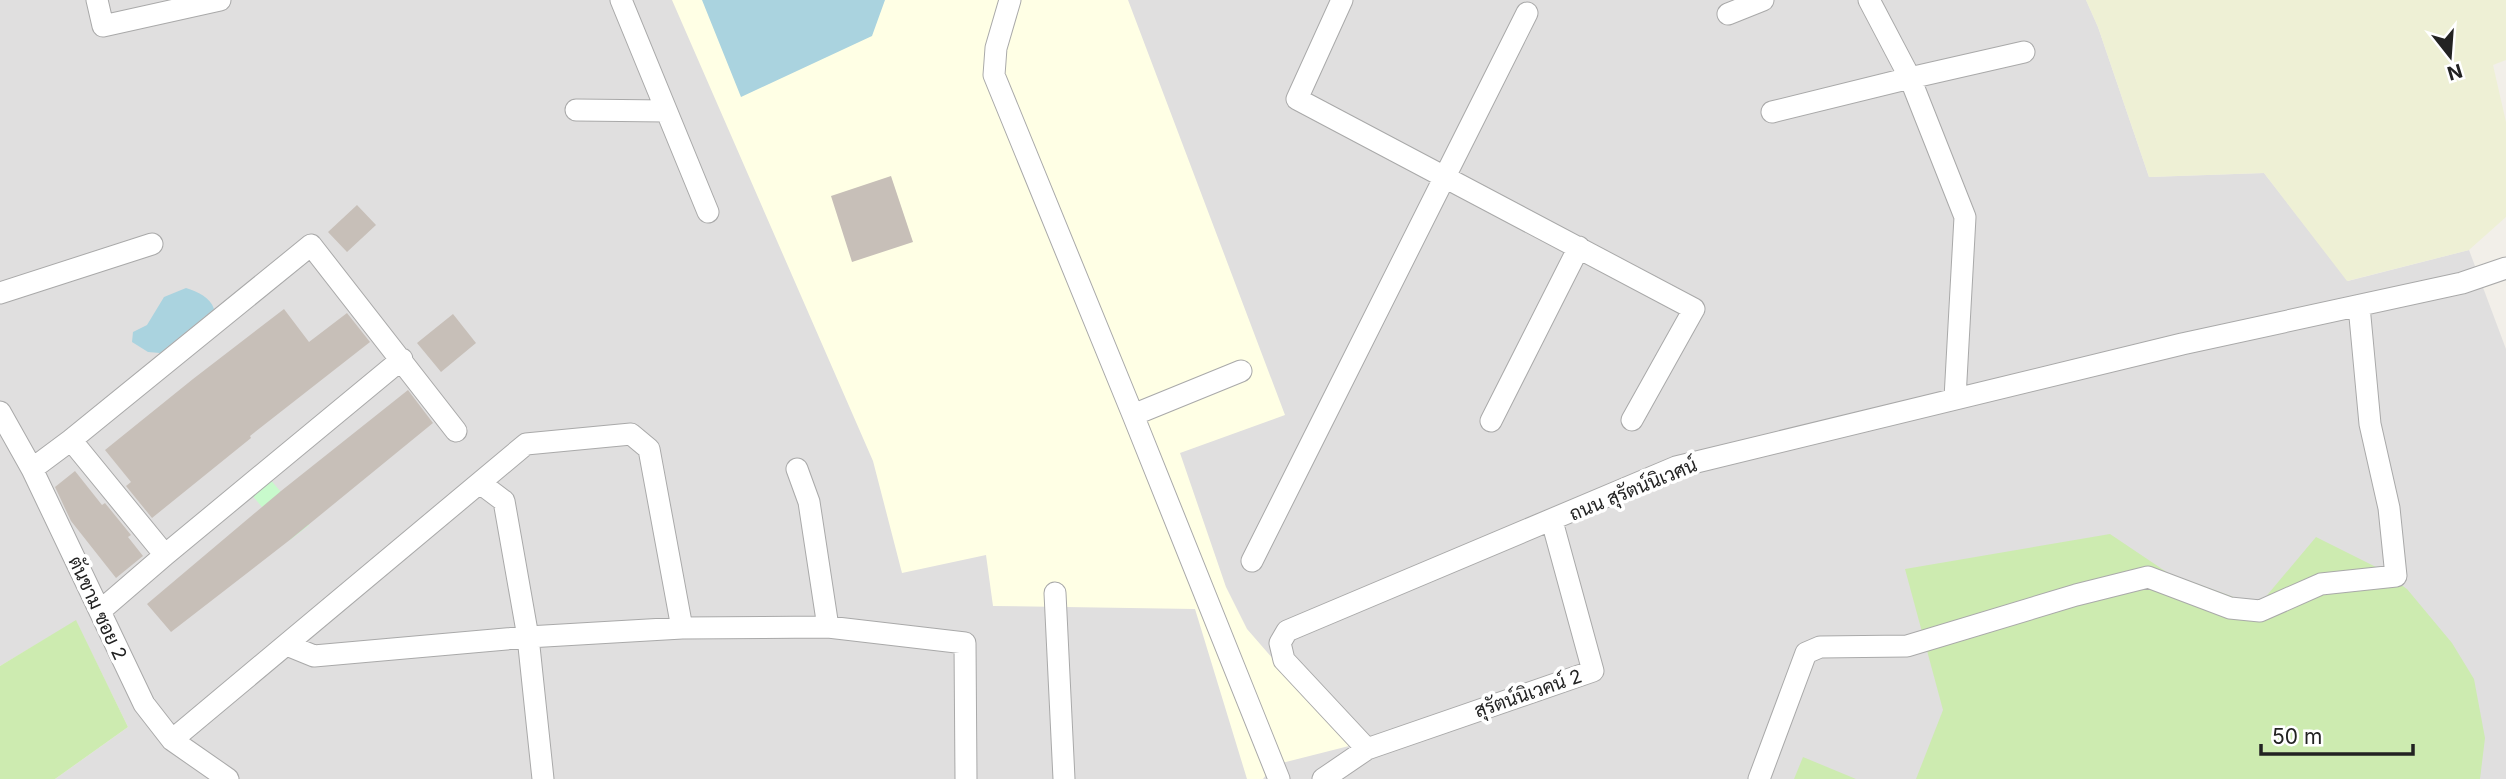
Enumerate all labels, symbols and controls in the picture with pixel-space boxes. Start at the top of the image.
north arrow [2415,21,2485,91]
text: N [2445,59,2465,85]
street label: ถนน สุรัตน์นิเวศน์ [1566,452,1701,526]
street label: ตันขาม ซอย 2 [63,553,132,664]
street label: สุรัตน์นิเวคน์ 2 [1471,663,1585,724]
scale bar [2261,712,2413,756]
text: 50 m [2272,724,2322,749]

